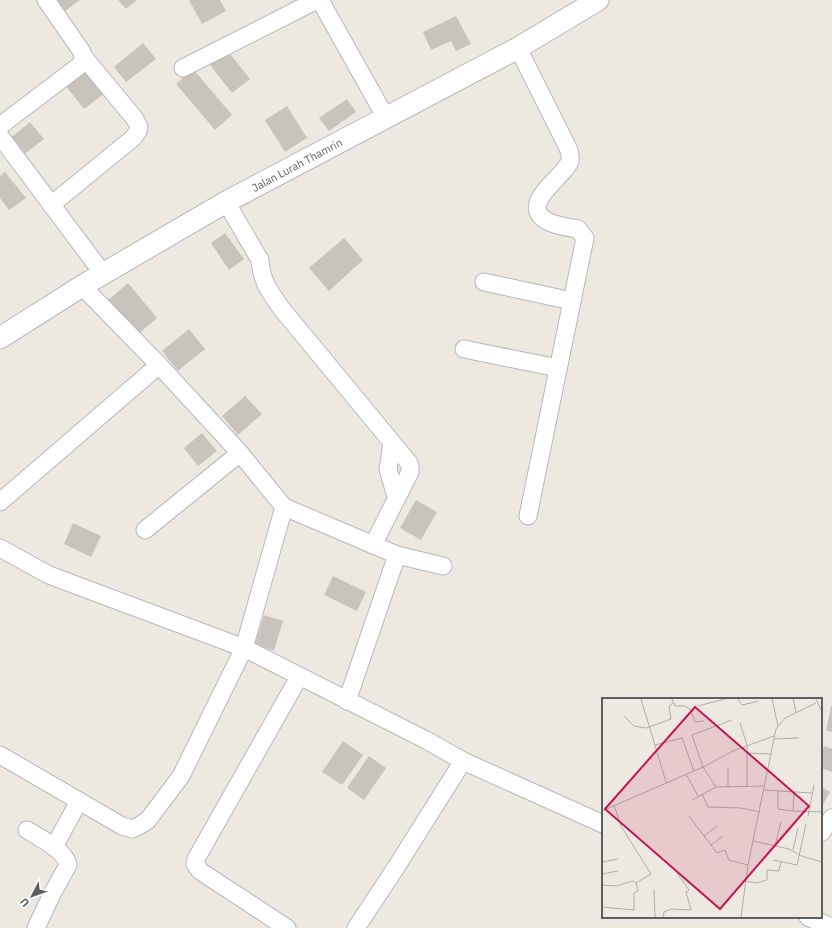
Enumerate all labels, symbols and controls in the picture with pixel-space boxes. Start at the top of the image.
street label: Jalan Lurah Thamrin [249,135,345,195]
inset map [602,698,822,918]
north arrow [12,876,52,916]
text: U [17,895,32,910]

